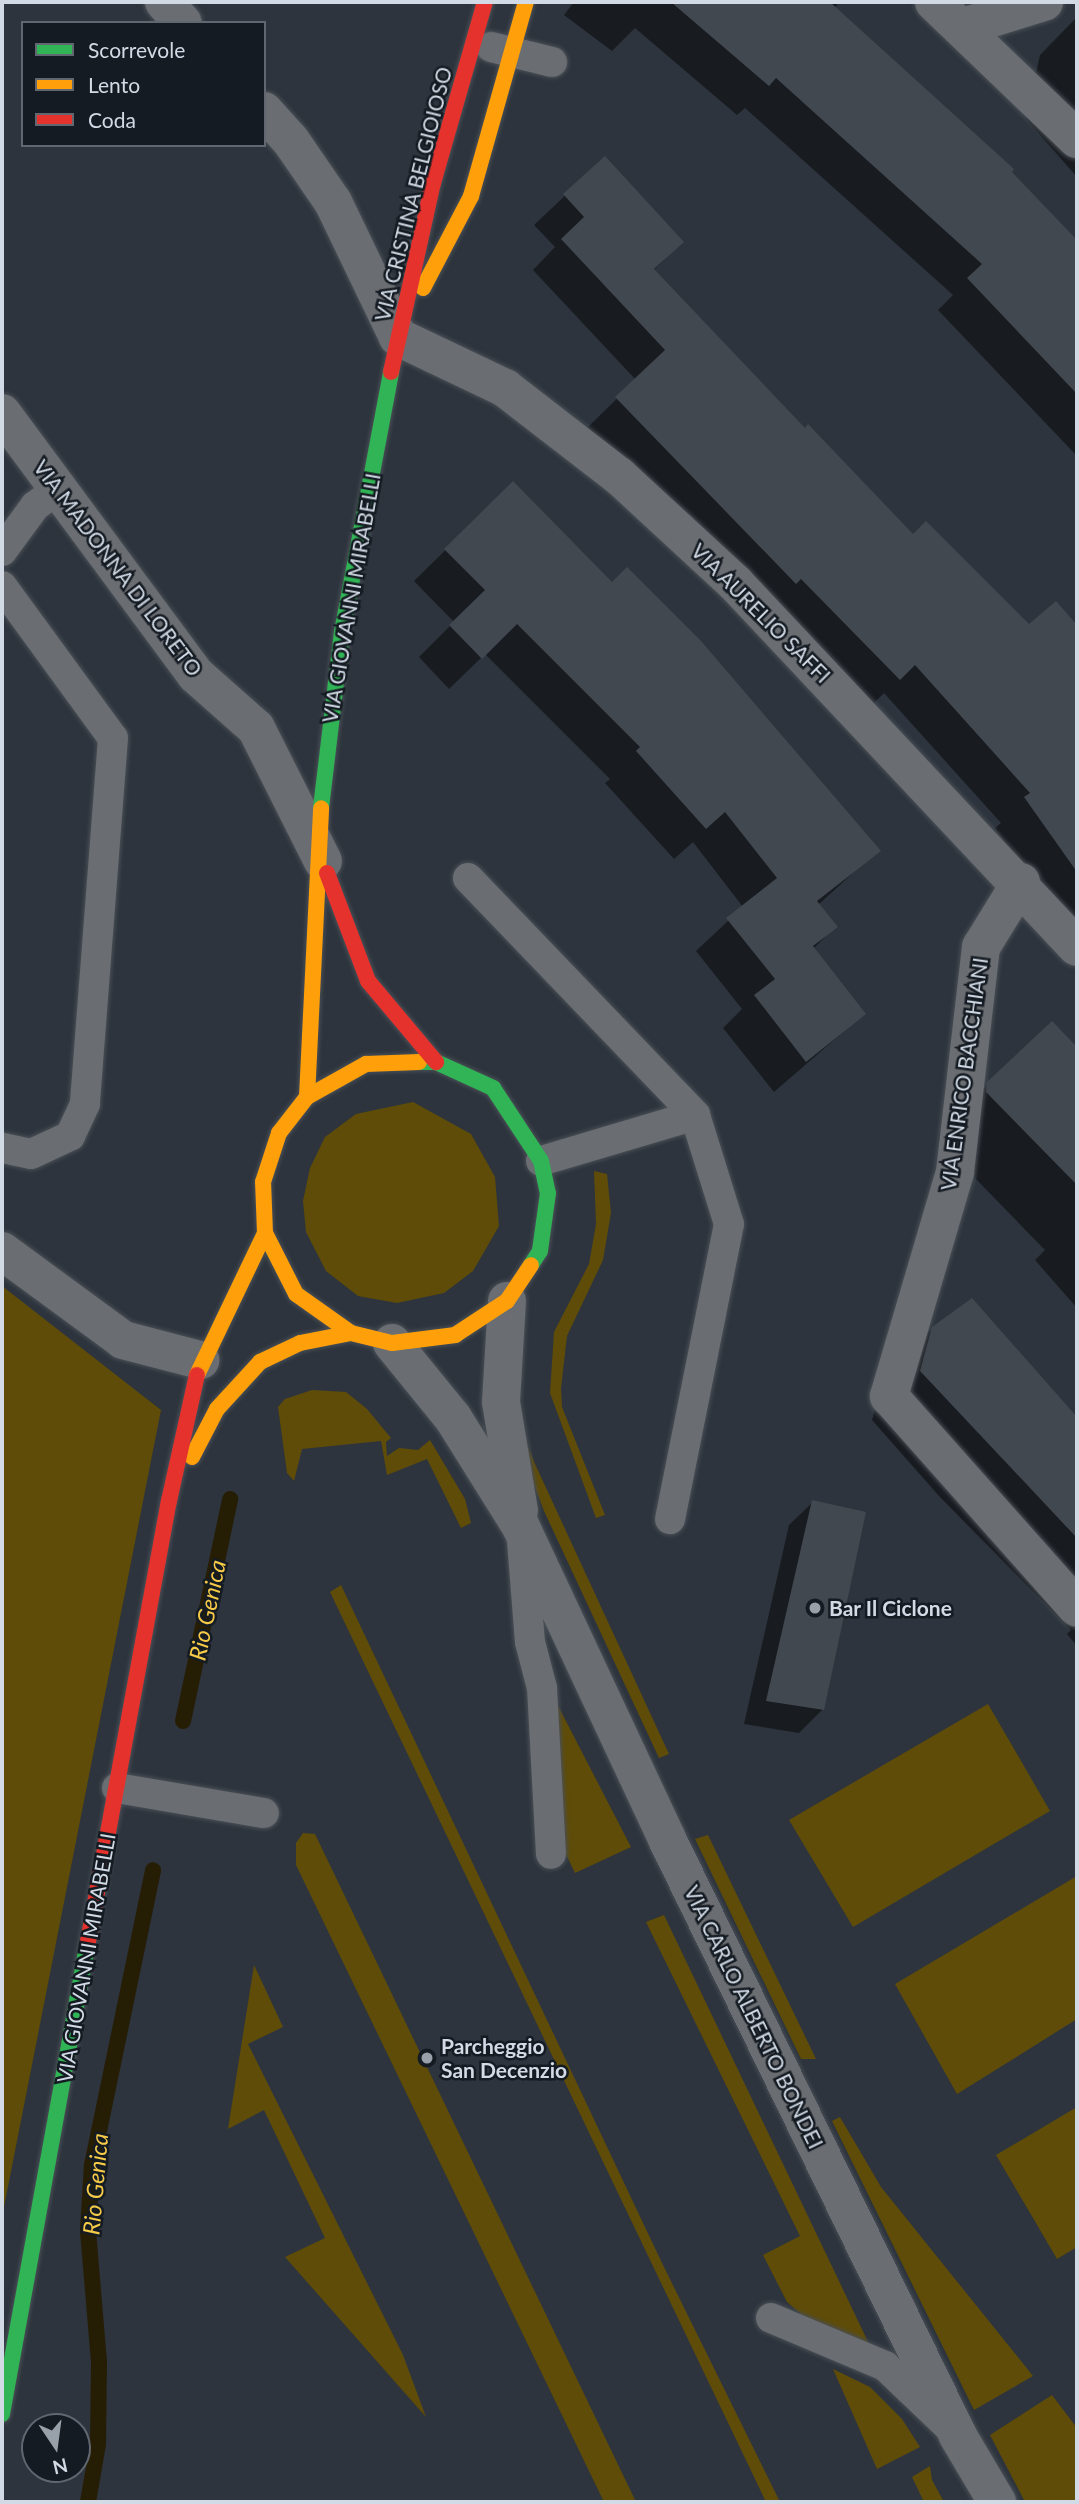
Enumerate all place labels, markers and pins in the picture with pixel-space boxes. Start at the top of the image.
place label: Bar Il Ciclone [829,1595,952,1621]
marker: Bar Il Ciclone [807,1600,823,1616]
place label: Parcheggio San Decenzio [441,2033,567,2083]
marker: Parcheggio San Decenzio [419,2050,435,2066]

